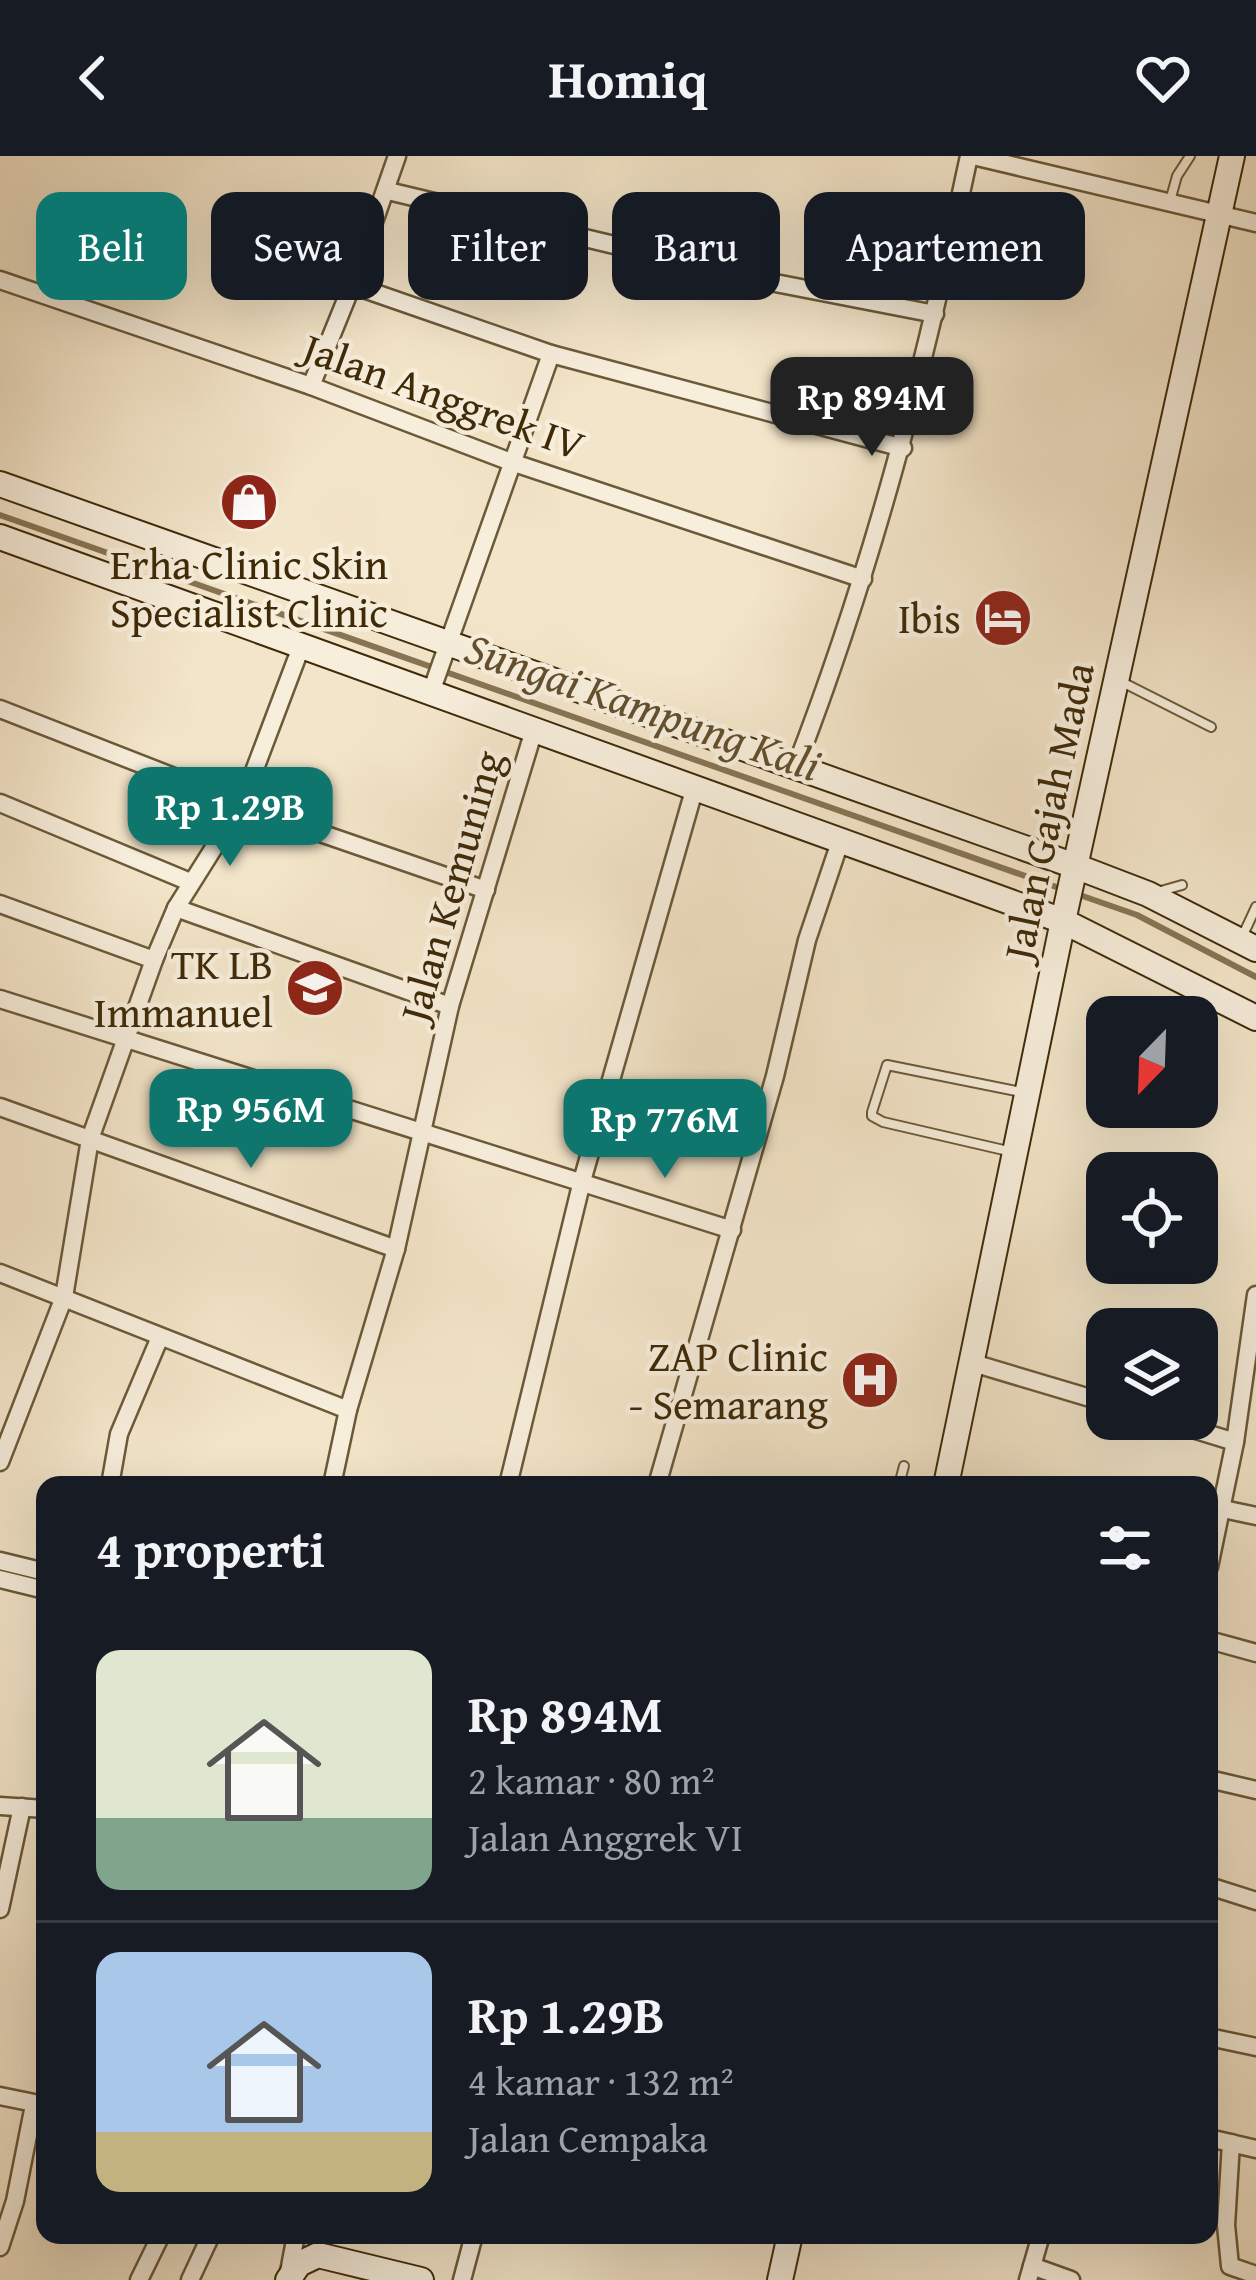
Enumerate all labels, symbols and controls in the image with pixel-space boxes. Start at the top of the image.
text: Homiq [548,39,708,118]
icon: back [60,45,126,111]
icon: heart [1130,45,1196,111]
chip: Beli [36,192,187,300]
chip: Sewa [211,192,384,300]
chip: Filter [408,192,588,300]
chip: Baru [612,192,780,300]
chip: Apartemen [804,192,1085,300]
street label: Jalan Anggrek IV [290,315,594,475]
pin: Rp 894M [761,357,983,459]
text: Rp 894M [797,367,947,424]
shop icon: Erha Clinic Skin Specialist Clinic [218,471,280,533]
place label: Erha Clinic Skin Specialist Clinic [110,533,388,642]
place label: Ibis [898,587,961,648]
hotel icon: Ibis [972,587,1034,649]
water label: Sungai Kampung Kali [457,614,830,797]
street label: Jalan Gajah Mada [985,656,1109,970]
street label: Jalan Kemuning [381,743,518,1033]
pin: Rp 1.29B [106,767,354,869]
text: Rp 1.29B [155,777,305,834]
place label: TK LB Immanuel [94,933,273,1042]
school or university icon: TK LB Immanuel [284,957,346,1019]
north arrow [1086,996,1218,1128]
map controls [1086,996,1218,1440]
pin: Rp 956M [140,1069,362,1171]
text: Rp 956M [176,1079,326,1136]
pin: Rp 776M [554,1079,776,1181]
text: Rp 776M [590,1089,740,1146]
button: locate [1086,1152,1218,1284]
button: layers [1086,1308,1218,1440]
place label: ZAP Clinic - Semarang [629,1325,828,1434]
hospital icon: ZAP Clinic - Semarang [839,1349,901,1411]
text: 4 properti [96,1511,325,1586]
icon: filters [1092,1515,1158,1581]
text: Rp 894M [468,1676,663,1751]
icon: home [192,1698,336,1842]
text: 2 kamar · 80 m² [468,1751,715,1808]
text: Jalan Anggrek VI [468,1808,743,1865]
text: Rp 1.29B [468,1977,665,2052]
icon: home [192,2000,336,2144]
text: 4 kamar · 132 m² [468,2052,734,2109]
text: Jalan Cempaka [468,2109,708,2166]

